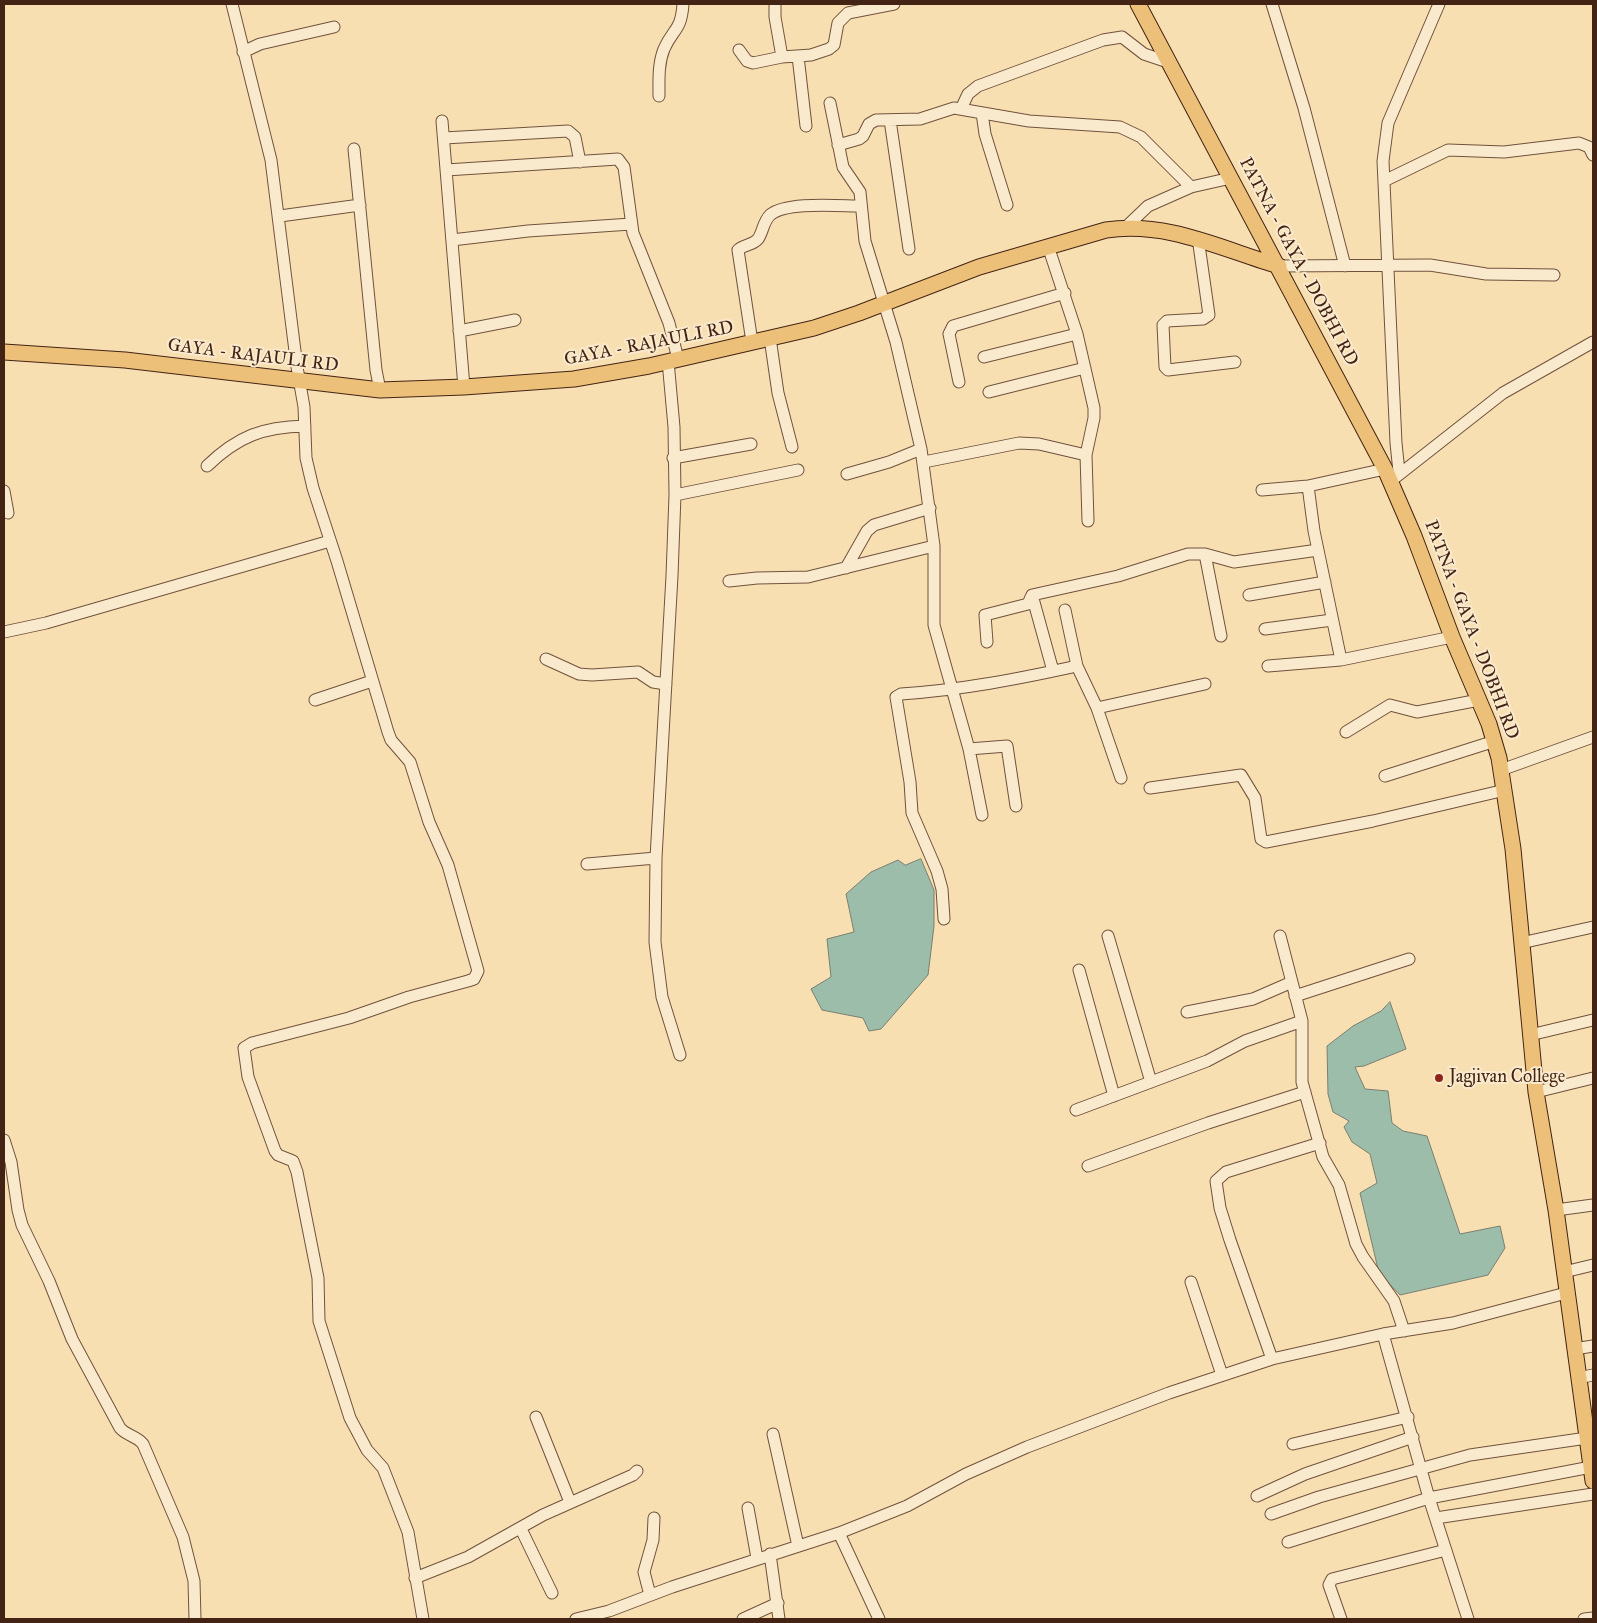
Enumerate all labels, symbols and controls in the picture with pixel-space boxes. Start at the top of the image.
street label: PATNA - GAYA - DOBHI RD [1234,154,1362,370]
street label: GAYA - RAJAULI RD [563,317,735,371]
street label: GAYA - RAJAULI RD [166,335,340,377]
street label: PATNA - GAYA - DOBHI RD [1419,517,1523,743]
place label: Jagjivan College [1449,1067,1565,1089]
marker: Jagjivan College [1433,1072,1445,1084]

